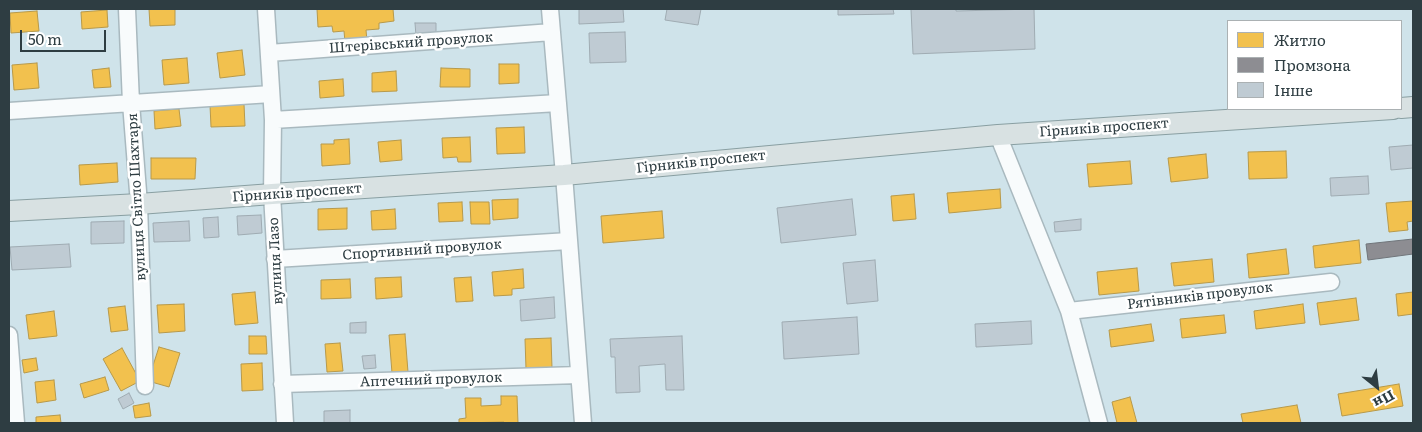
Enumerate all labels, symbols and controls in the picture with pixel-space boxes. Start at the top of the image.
scale bar [22,20,109,52]
legend [1227,20,1402,110]
text: 50 m [28,27,62,50]
text: Житло [1274,28,1326,51]
street label: Штерівський провулок [328,29,494,57]
text: Промзона [1274,53,1351,76]
text: Інше [1274,78,1313,101]
street label: вулиця Світло Шахтаря [124,113,150,281]
street label: Гірників проспект [1039,115,1169,141]
street label: Гірників проспект [635,147,767,177]
street label: Гірників проспект [232,180,362,206]
street label: вулиця Лазо [265,217,287,305]
street label: Спортивний провулок [342,236,502,264]
street label: Рятівників провулок [1126,279,1274,313]
north arrow [1352,362,1402,412]
street label: Аптечний провулок [360,369,502,391]
text: Пн [1370,386,1399,414]

